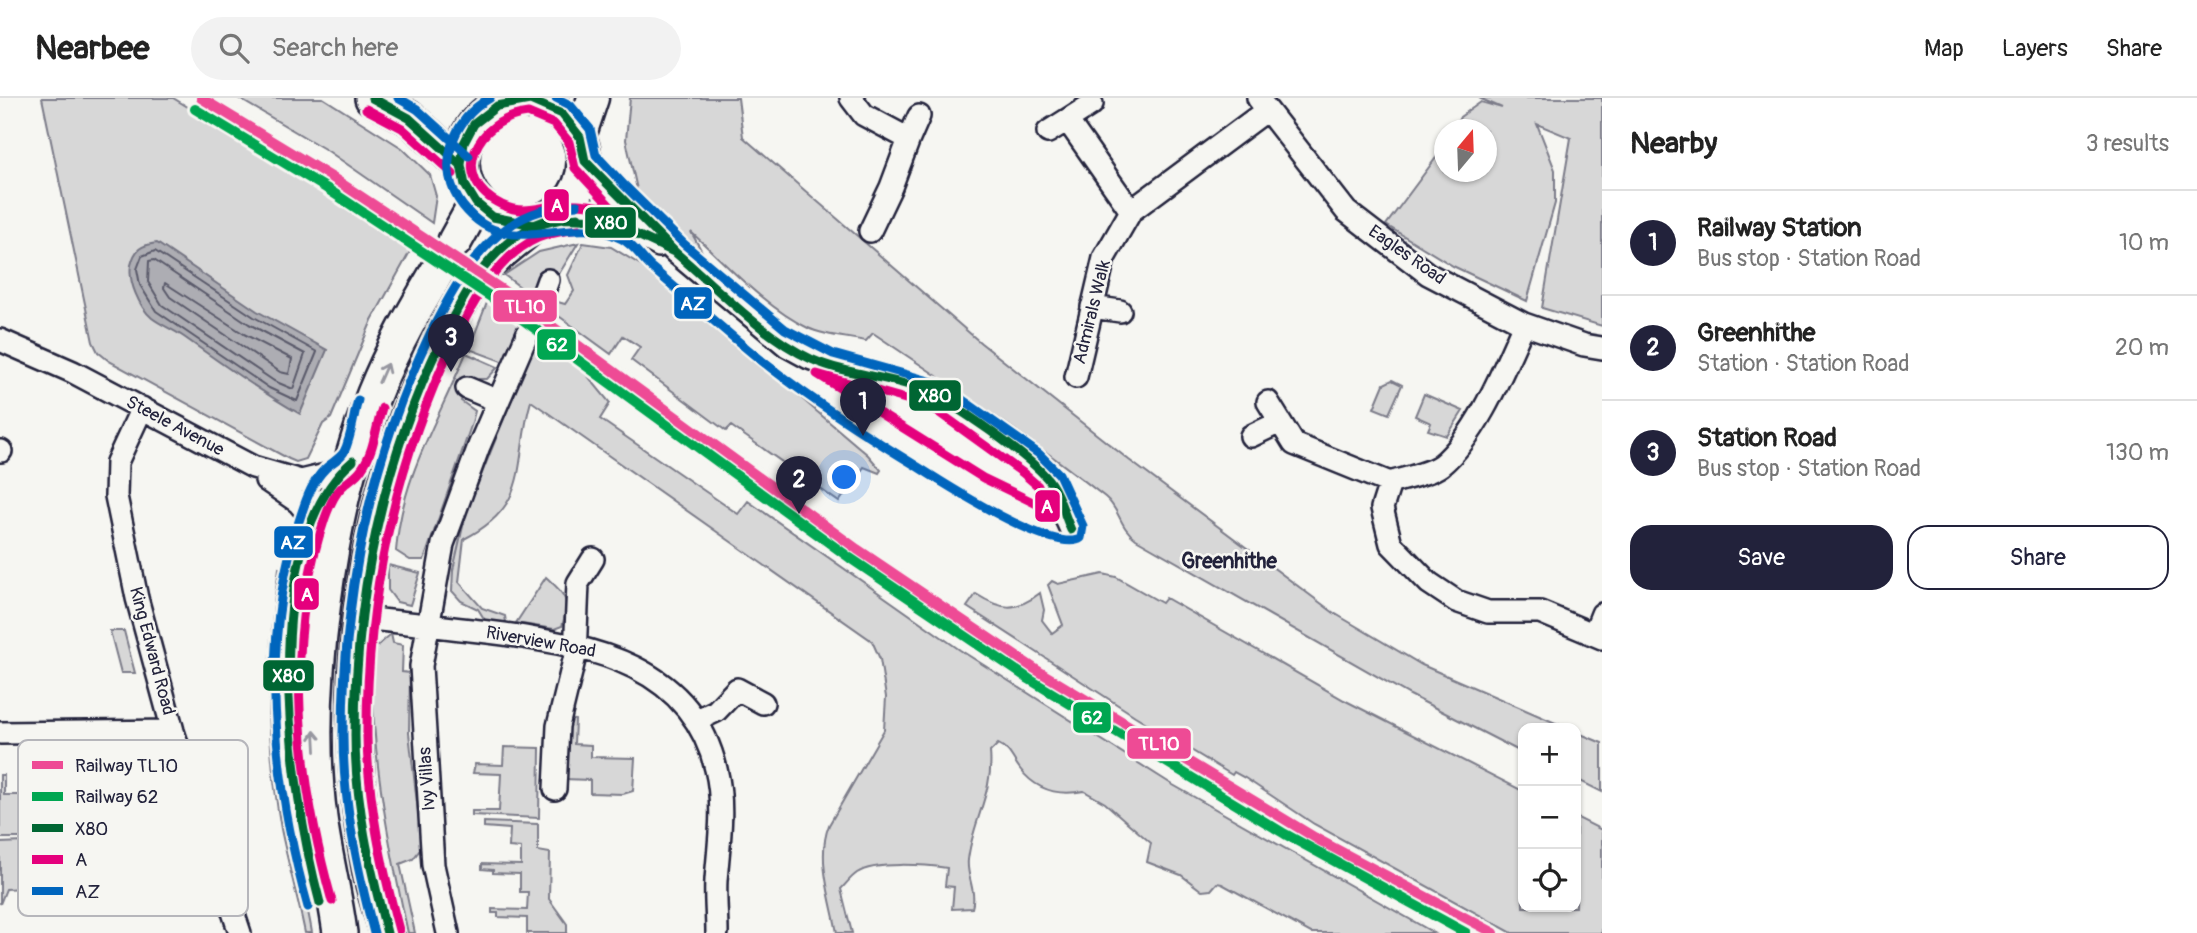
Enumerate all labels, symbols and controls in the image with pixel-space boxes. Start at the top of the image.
search box [191,17,681,80]
text: Nearbee [35,28,149,69]
icon: search [215,29,253,67]
text: Search here [271,32,398,64]
text: Map [1924,34,1964,63]
text: Layers [2002,34,2068,63]
text: Share [2106,34,2162,63]
north arrow [1434,119,1497,182]
text: Nearby [1630,125,1717,162]
text: 3 results [2086,129,2169,158]
line badge: A [543,188,570,222]
text: A [551,194,564,218]
line badge: X80 [584,206,637,239]
text: X80 [594,211,628,235]
text: Railway Station [1697,212,1862,244]
street label: Eagles Road [1364,220,1450,290]
text: 1 [1649,228,1658,257]
text: 10 m [2119,228,2169,257]
text: Bus stop · Station Road [1697,244,1921,273]
street label: Admirals Walk [1068,257,1116,366]
line badge: AZ [673,286,713,320]
line badge: TL10 [492,289,558,323]
text: AZ [680,292,706,316]
text: TL10 [503,295,546,319]
pin: 3 [428,314,474,372]
text: Greenhithe [1697,317,1815,349]
line badge: 62 [536,328,577,361]
text: 62 [546,333,568,357]
text: 2 [1647,333,1659,362]
text: 20 m [2115,333,2169,362]
text: Station · Station Road [1697,349,1909,378]
one-way arrow [377,363,390,384]
pin: 1 [840,378,886,436]
line badge: X80 [908,379,962,412]
text: X80 [918,384,952,408]
street label: Steele Avenue [122,391,228,462]
text: Station Road [1697,422,1837,454]
text: 3 [1647,438,1659,467]
text: 130 m [2106,438,2169,467]
text: Bus stop · Station Road [1697,454,1921,483]
pin: 2 [776,456,822,514]
your location [827,460,861,494]
line badge: A [1034,489,1061,523]
text: A [1041,495,1054,519]
line badge: AZ [273,525,314,559]
button: Save [1630,525,1893,590]
button: Share [1907,525,2169,590]
text: AZ [280,531,306,555]
district label: Greenhithe [1181,548,1277,575]
line badge: A [293,577,320,611]
text: A [301,583,314,607]
street label: King Edward Road [124,584,180,718]
street label: Riverview Road [484,621,598,663]
line badge: X80 [262,659,315,692]
text: X80 [272,664,306,688]
line badge: 62 [1072,701,1112,734]
text: 62 [1081,706,1103,730]
map controls [1518,723,1581,912]
button: + [1518,723,1581,786]
line badge: TL10 [1126,727,1192,760]
one-way arrow [308,730,321,753]
text: TL10 [1137,732,1180,756]
legend [18,740,248,916]
street label: Ivy Villas [413,746,441,812]
text: Railway TL10 [75,754,178,778]
text: Railway 62 [75,785,158,809]
button: − [1518,786,1581,849]
text: X80 [75,817,108,841]
text: A [75,848,87,872]
button: locate [1518,849,1581,912]
text: AZ [75,880,100,904]

